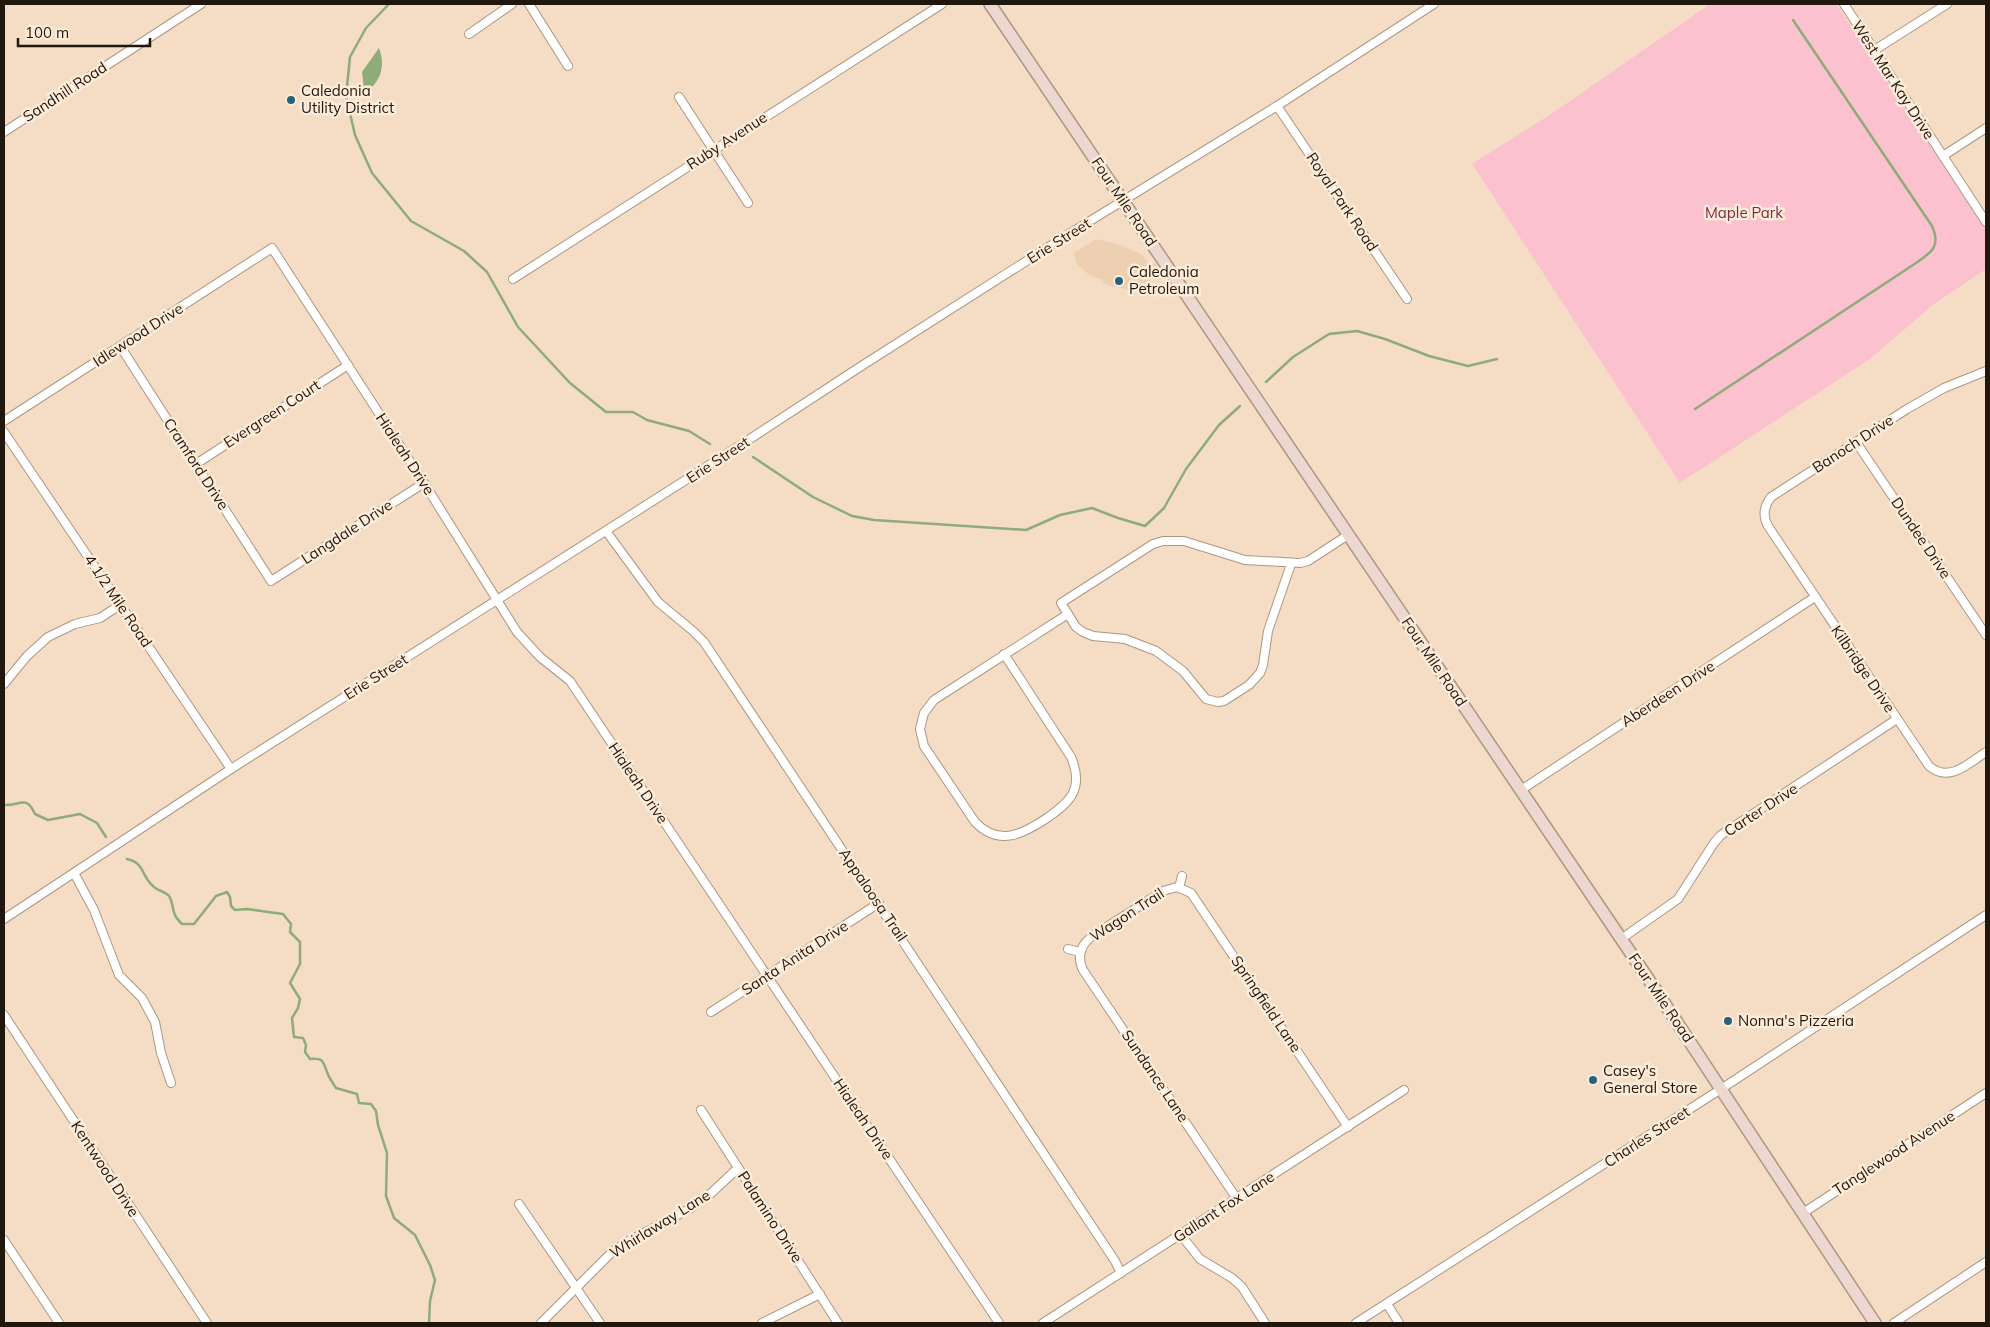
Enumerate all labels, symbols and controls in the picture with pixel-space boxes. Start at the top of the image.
scale bar [18,15,150,47]
street label: West Mar Kay Drive [1848,17,1939,143]
text: 100 m [25,23,69,42]
street label: Sandhill Road [19,57,110,126]
place label: Caledonia Utility District [301,81,394,117]
marker: Caledonia Utility District [285,94,297,106]
street label: Ruby Avenue [683,108,771,174]
street label: Royal Park Road [1302,149,1383,255]
street label: Four Mile Road [1088,153,1161,250]
park label: Maple Park [1705,203,1783,222]
street label: Erie Street [1023,214,1094,268]
place label: Caledonia Petroleum [1129,262,1199,298]
marker: Caledonia Petroleum [1113,275,1125,287]
street label: Idlewood Drive [89,298,186,371]
street label: Evergreen Court [220,375,324,452]
street label: Hialeah Drive [372,409,439,498]
street label: Banoch Drive [1809,410,1897,477]
street label: Cramford Drive [160,414,233,513]
street label: Erie Street [683,432,753,487]
street label: Dundee Drive [1887,493,1956,582]
street label: Langdale Drive [298,495,396,568]
street label: 4 1/2 Mile Road [80,551,156,651]
street label: Four Mile Road [1398,613,1471,710]
street label: Kilbridge Drive [1827,622,1900,716]
street label: Erie Street [340,650,411,704]
street label: Aberdeen Drive [1617,656,1718,731]
street label: Hialeah Drive [604,739,672,827]
street label: Carter Drive [1720,779,1801,840]
street label: Appaloosa Trail [835,844,912,945]
street label: Wagon Trail [1086,884,1167,946]
street label: Santa Anita Drive [738,916,852,999]
street label: Four Mile Road [1625,949,1698,1046]
street label: Springfield Lane [1227,952,1306,1056]
place label: Nonna's Pizzeria [1738,1011,1854,1030]
marker: Nonna's Pizzeria [1722,1015,1734,1027]
street label: Sundance Lane [1118,1026,1193,1125]
place label: Casey's General Store [1603,1061,1698,1097]
marker: Casey's General Store [1587,1074,1599,1086]
street label: Hialeah Drive [829,1075,897,1163]
street label: Charles Street [1600,1102,1693,1171]
street label: Tanglewood Avenue [1829,1106,1958,1199]
street label: Kentwood Drive [67,1117,144,1220]
street label: Palamino Drive [734,1167,807,1266]
street label: Gallant Fox Lane [1170,1167,1278,1246]
street label: Whirlaway Lane [606,1185,713,1262]

